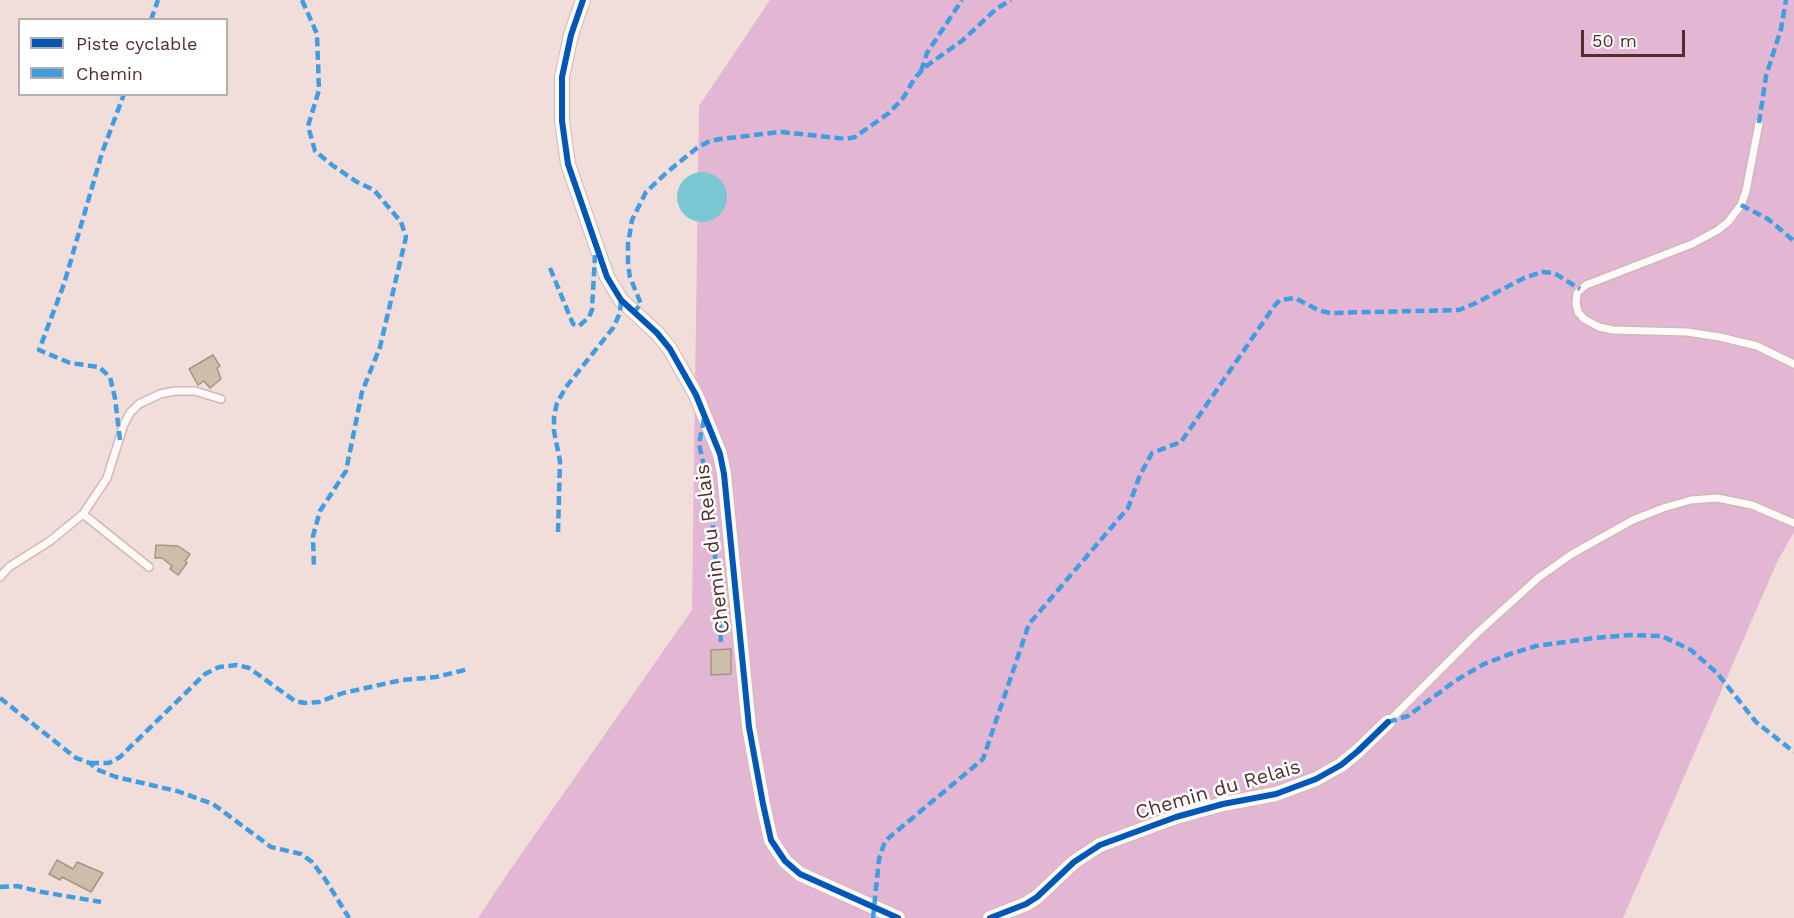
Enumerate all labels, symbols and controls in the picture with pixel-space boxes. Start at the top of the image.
legend [18,18,228,96]
scale bar [1584,18,1688,56]
text: 50 m [1592,30,1637,51]
text: Piste cyclable [76,33,197,54]
text: Chemin [76,63,143,84]
street label: Chemin du Relais [691,463,735,635]
street label: Chemin du Relais [1133,755,1303,825]

